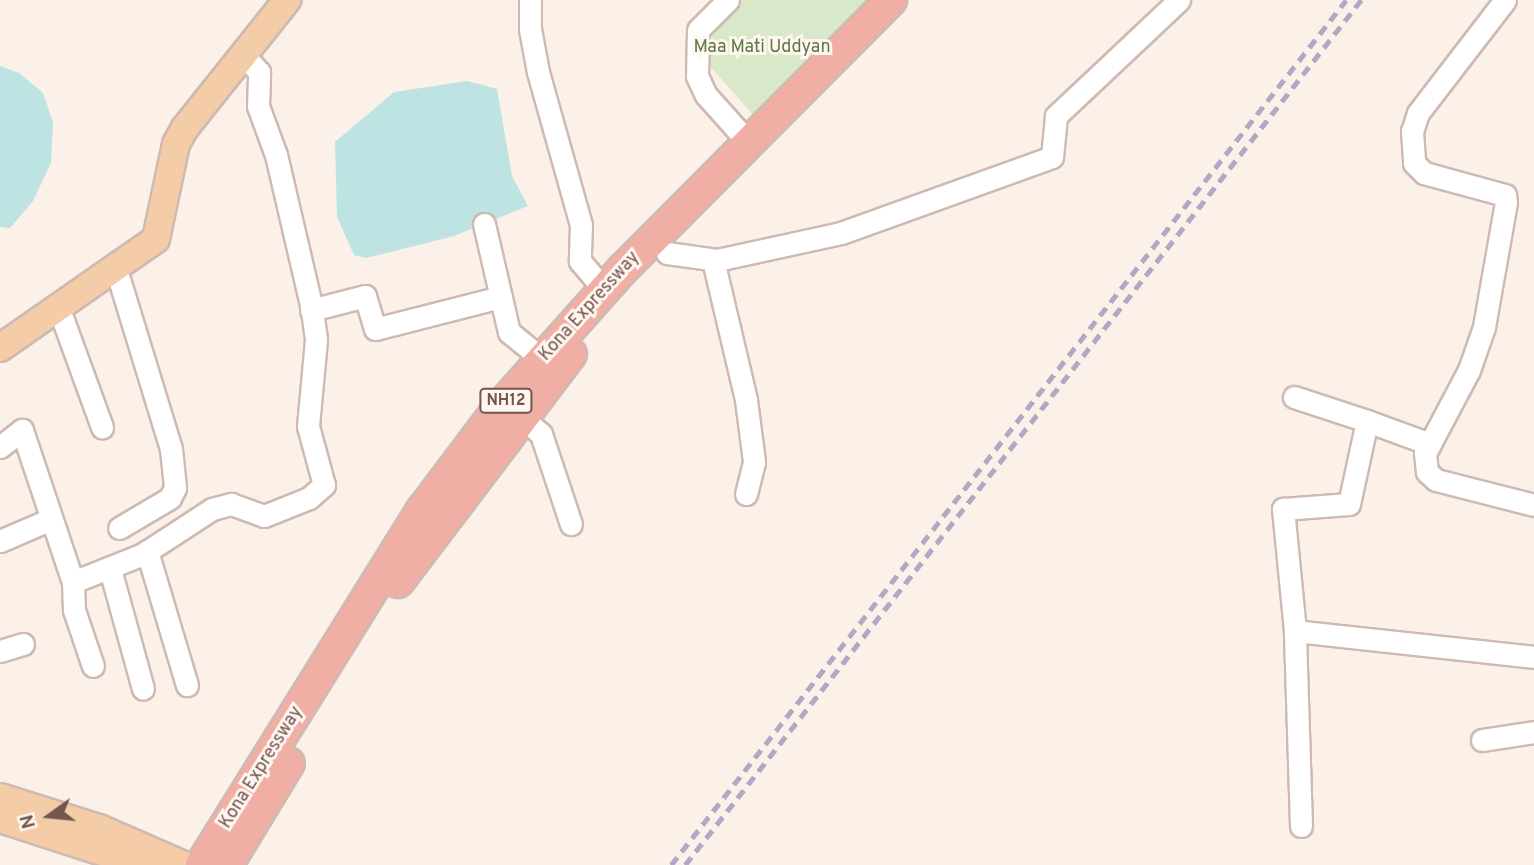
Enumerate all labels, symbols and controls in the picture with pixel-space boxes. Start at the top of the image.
park label: Maa Mati Uddyan [693,37,831,59]
street label: Kona Expressway [535,248,645,366]
road number: NH12 [478,388,534,414]
street label: Kona Expressway [216,703,308,833]
north arrow [14,781,84,851]
text: N [15,812,42,831]

